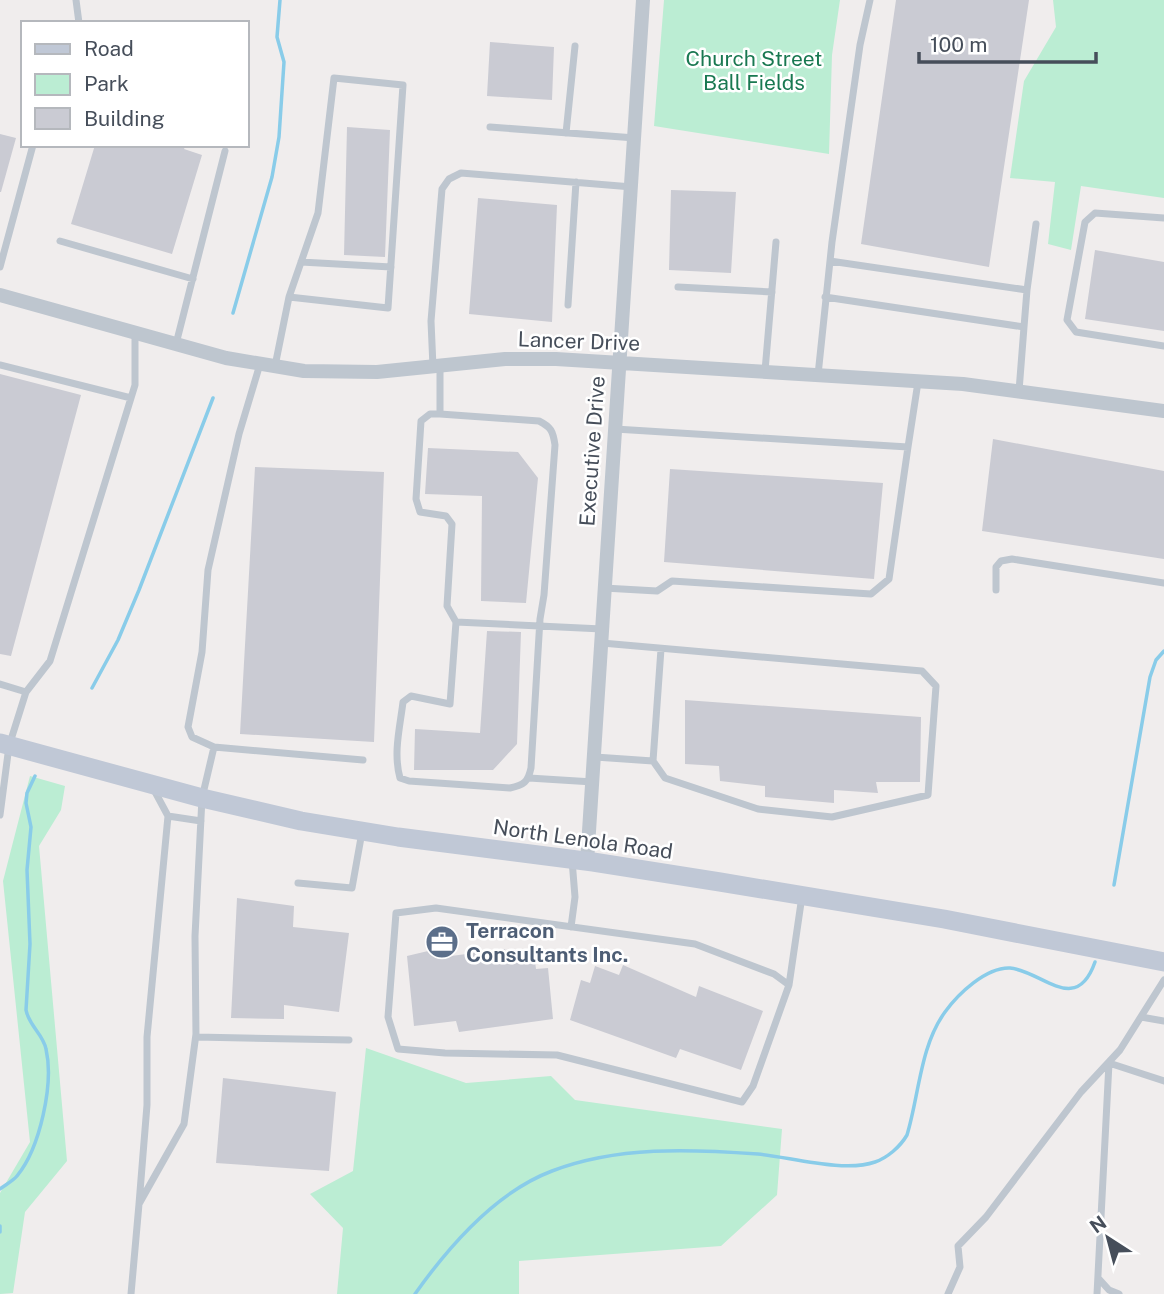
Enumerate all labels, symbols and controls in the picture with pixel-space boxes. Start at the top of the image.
legend [21,21,248,147]
scale bar [919,21,1096,65]
text: 100 m [930,32,987,57]
text: Road [84,36,134,61]
park label: Church Street Ball Fields [686,46,822,95]
text: Park [84,71,129,96]
text: Building [84,106,165,131]
street label: Lancer Drive [517,326,641,356]
street label: Executive Drive [574,375,610,527]
street label: North Lenola Road [492,814,674,864]
place label: Terracon Consultants Inc. [466,918,628,967]
office icon: Terracon Consultants Inc. [423,923,461,961]
north arrow [1073,1203,1143,1273]
text: N [1086,1211,1110,1238]

